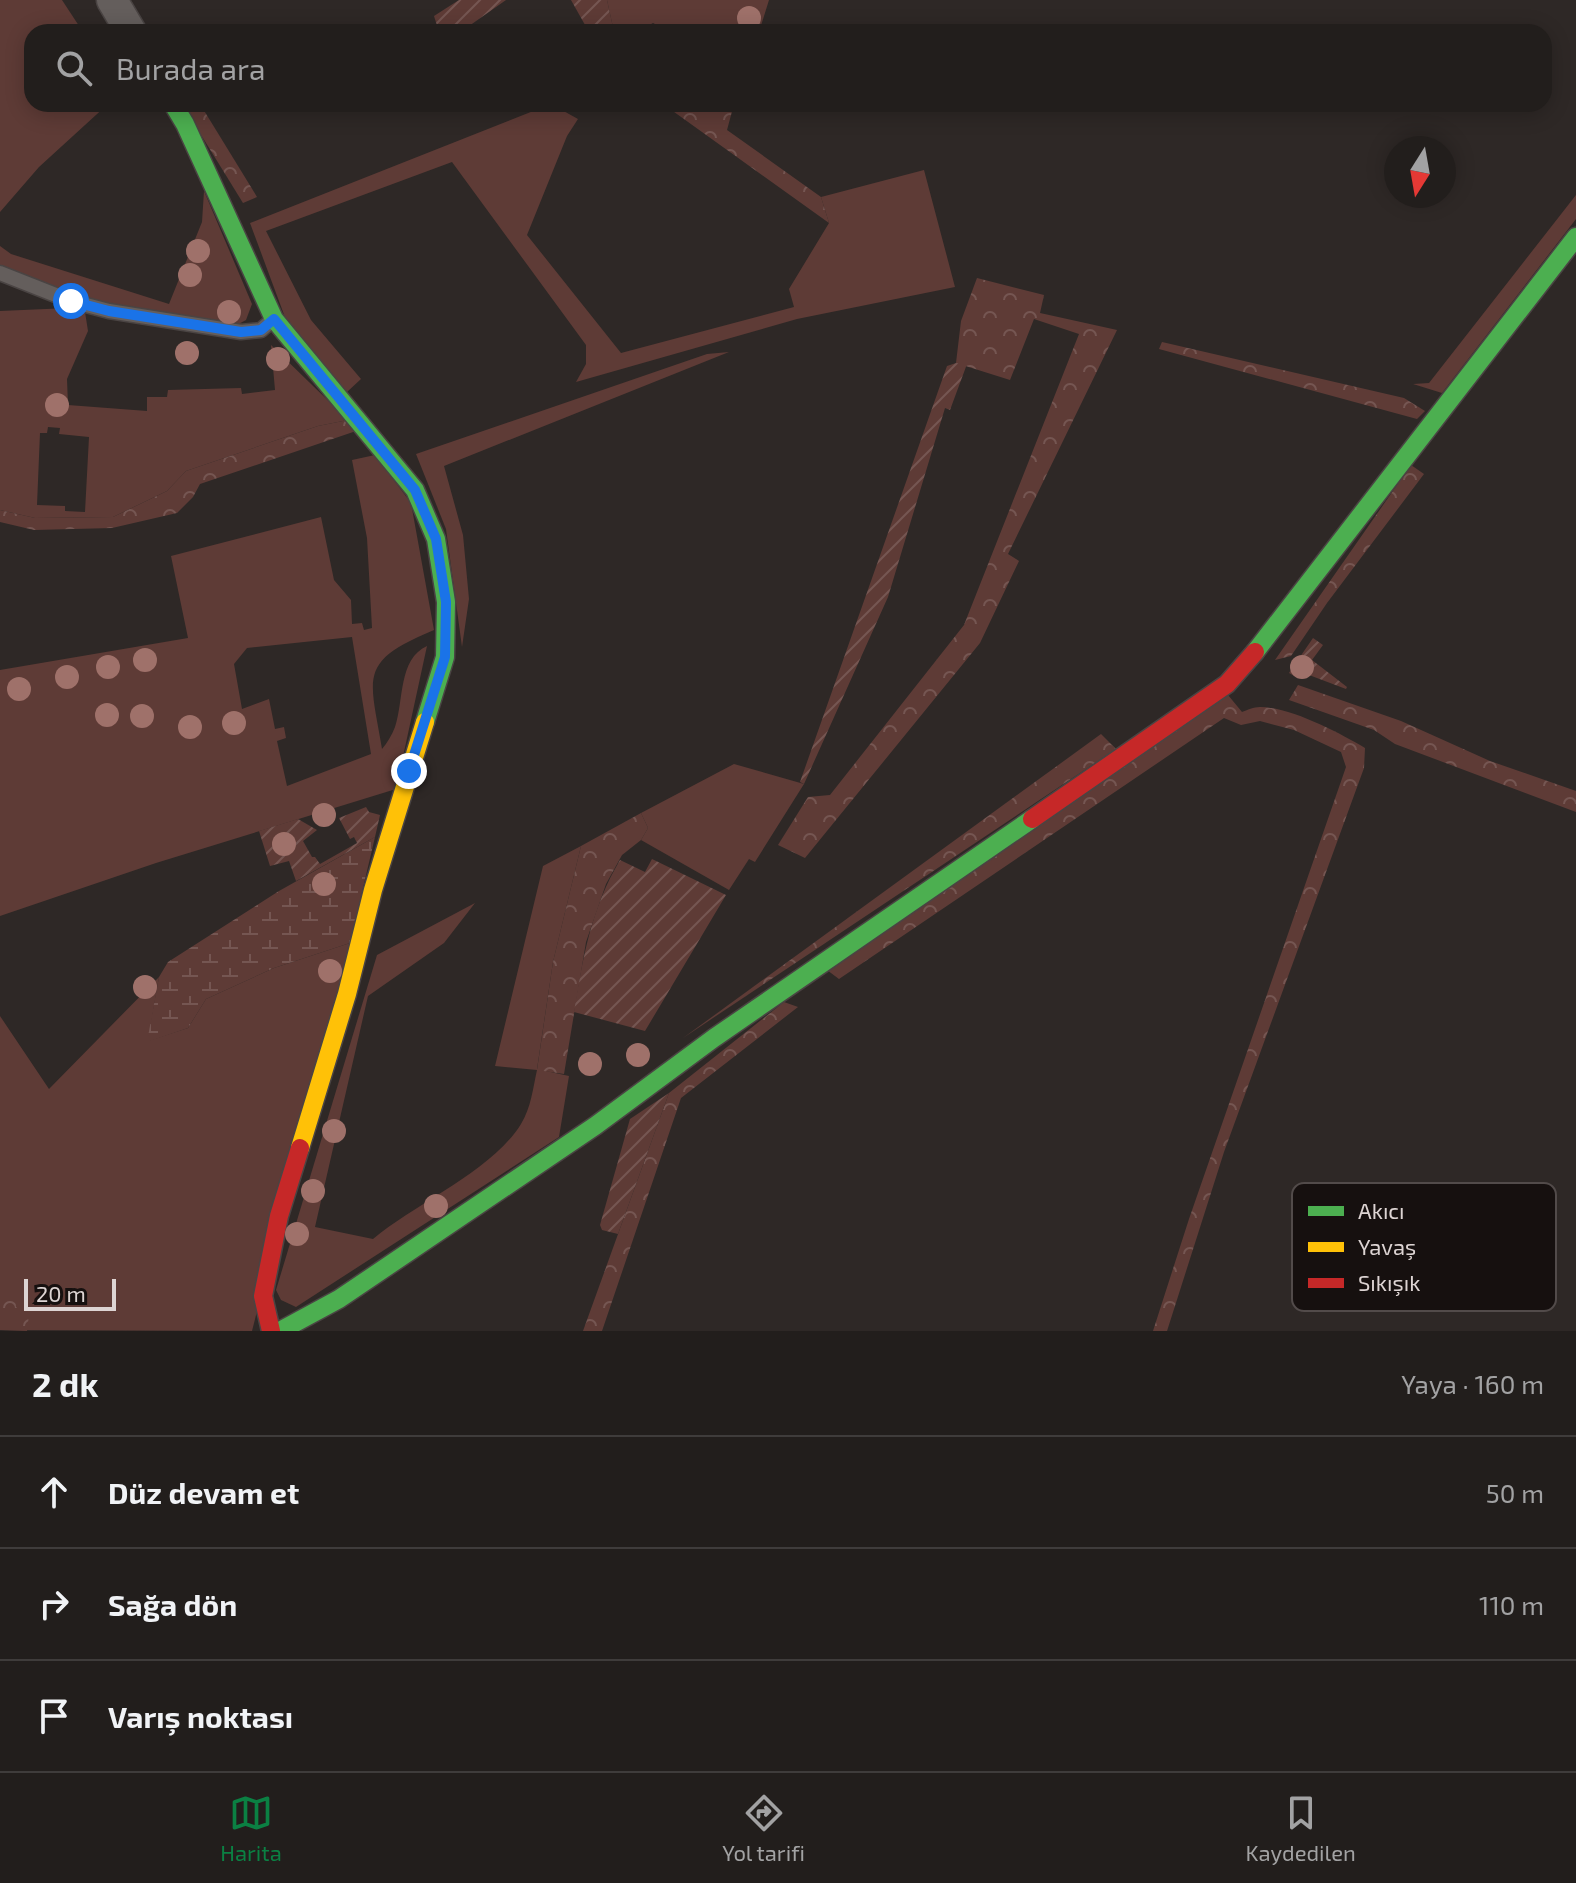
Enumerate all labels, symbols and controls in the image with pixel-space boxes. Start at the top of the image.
search box [24,24,1552,112]
icon: search [52,46,96,90]
text: Burada ara [116,50,266,86]
north arrow [1384,136,1456,208]
route start [53,283,89,319]
route end [391,753,427,789]
legend [1292,1183,1556,1311]
text: Akıcı [1358,1197,1405,1223]
text: Yavaş [1358,1233,1416,1261]
text: Sıkışık [1358,1269,1420,1297]
scale bar [24,1275,116,1311]
text: 20 m [36,1280,86,1306]
text: 2 dk [32,1363,98,1404]
text: Yaya · 160 m [1401,1368,1544,1399]
icon: ahead [32,1470,76,1514]
text: Düz devam et [108,1474,299,1510]
text: 50 m [1486,1477,1544,1508]
icon: right [32,1582,76,1626]
text: Sağa dön [108,1586,237,1622]
text: 110 m [1479,1589,1544,1620]
icon: arrive [32,1694,76,1738]
text: Varış noktası [108,1698,293,1734]
tab: Harita [220,1791,282,1865]
tab: Yol tarifi [722,1791,805,1865]
tab: Kaydedilen [1245,1791,1356,1865]

